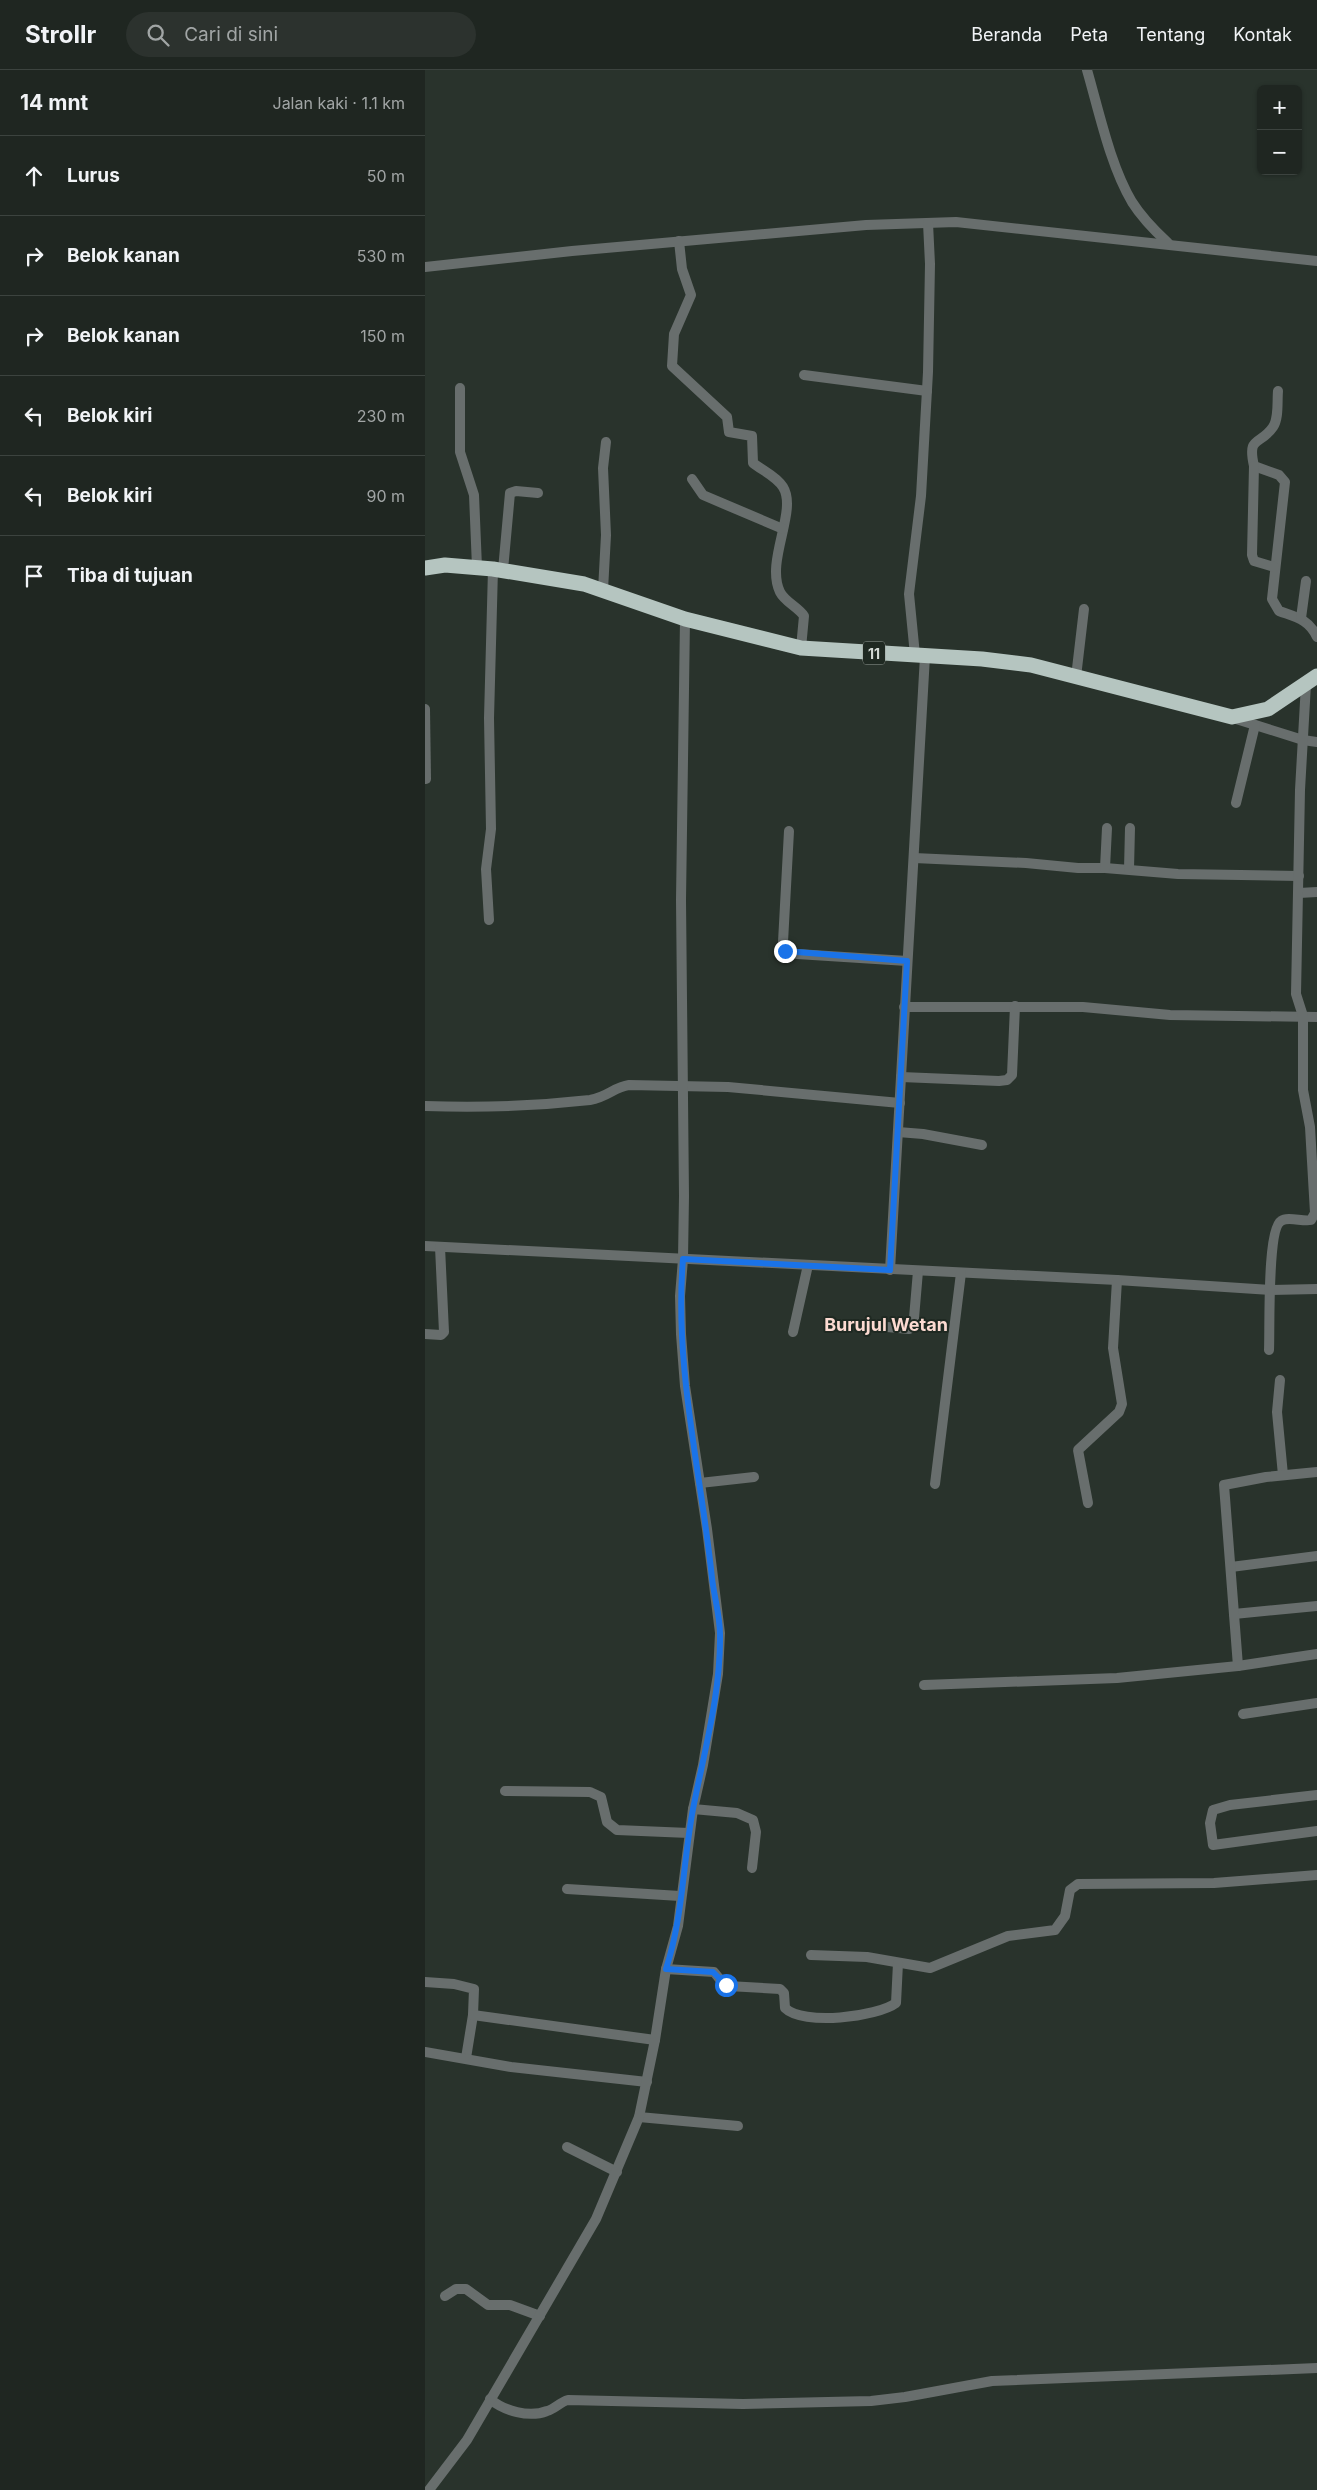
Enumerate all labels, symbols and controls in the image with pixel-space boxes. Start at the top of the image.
search box [126,12,476,57]
text: Strollr [25,20,96,49]
icon: search [144,21,172,49]
text: Cari di sini [184,23,278,46]
text: Beranda [971,24,1042,45]
text: Peta [1070,24,1108,45]
text: Tentang [1136,24,1205,45]
text: Kontak [1233,24,1292,45]
map controls [1257,85,1302,175]
button: + [1257,85,1302,130]
text: 14 mnt [20,90,88,115]
text: Jalan kaki · 1.1 km [273,93,405,113]
button: − [1257,130,1302,175]
icon: ahead [20,162,48,190]
text: Lurus [67,164,120,187]
text: 50 m [367,166,405,186]
icon: right [20,242,48,270]
text: Belok kanan [67,244,180,267]
text: 530 m [357,246,405,266]
icon: right [20,322,48,350]
text: Belok kanan [67,324,180,347]
text: 150 m [360,326,405,346]
icon: left [20,402,48,430]
text: Belok kiri [67,404,152,427]
text: 230 m [357,406,405,426]
icon: left [20,482,48,510]
text: Belok kiri [67,484,152,507]
text: 90 m [366,486,405,506]
icon: arrive [20,562,48,590]
text: Tiba di tujuan [67,564,193,587]
road number: 11 [863,642,885,664]
route end [774,940,797,963]
district label: Burujul Wetan [824,1314,948,1335]
route start [715,1974,738,1997]

